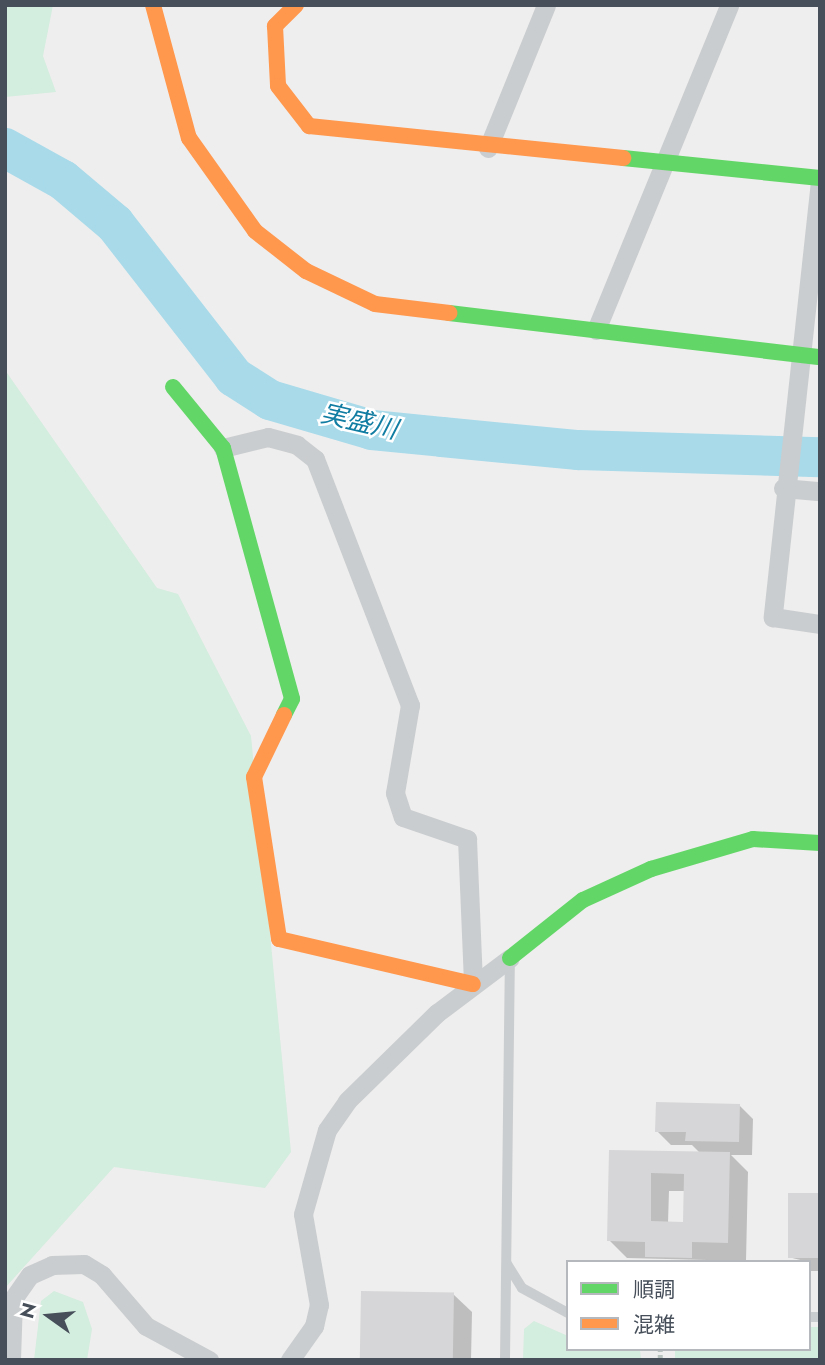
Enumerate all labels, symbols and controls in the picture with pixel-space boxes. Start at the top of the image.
water label: 実盛川 [317,398,401,446]
legend [566,1260,811,1351]
text: 順調 [633,1275,675,1305]
north arrow [14,1281,84,1351]
text: N [13,1300,43,1321]
text: 混雑 [633,1310,675,1340]

